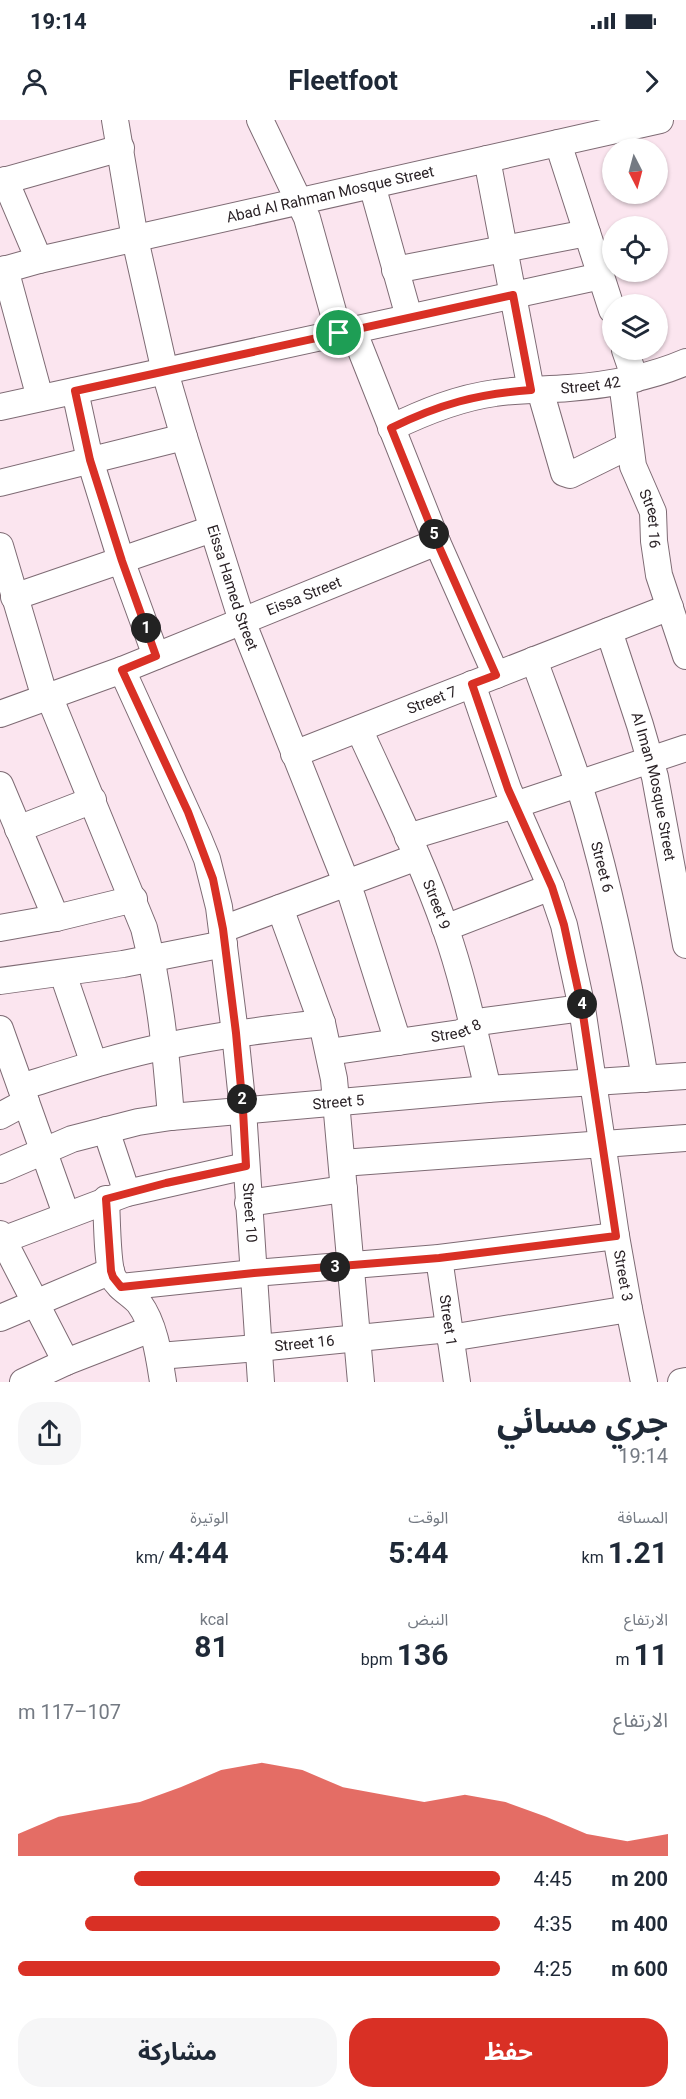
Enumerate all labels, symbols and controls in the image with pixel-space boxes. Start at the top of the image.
text: 19:14 [30,9,87,34]
icon: person [18,65,51,98]
text: Fleetfoot [288,65,398,97]
icon: forward [635,65,668,98]
north arrow [602,138,668,204]
map controls [602,138,668,360]
street label: Abad Al Rahman Mosque Street [225,162,436,226]
button: locate [602,216,668,282]
button: layers [602,294,668,360]
pin [313,307,364,358]
icon: arrive [322,316,355,349]
street label: Street 42 [560,373,622,398]
street label: Street 16 [635,486,664,549]
pin: 5 [419,519,449,549]
street label: Eissa Hamed Street [203,523,262,653]
text: 5 [429,524,439,543]
street label: Eissa Street [264,573,344,619]
pin: 1 [131,613,161,643]
text: 1 [141,618,151,637]
street label: Street 7 [404,682,459,718]
street label: Al Iman Mosque Street [627,710,679,862]
street label: Street 6 [587,840,617,894]
street label: Street 9 [419,877,454,932]
pin: 4 [567,989,597,1019]
text: 4 [577,994,587,1013]
street label: Street 8 [430,1015,484,1046]
pin: 2 [227,1084,257,1114]
text: 2 [237,1089,247,1108]
street label: Street 5 [312,1091,365,1113]
street label: Street 10 [239,1182,261,1243]
street label: Street 3 [610,1249,636,1303]
pin: 3 [320,1252,350,1282]
text: 3 [330,1257,340,1276]
street label: Street 1 [435,1293,461,1347]
street label: Street 16 [274,1331,335,1355]
button: share [18,1402,81,1465]
text: جري مسائي [497,1402,668,1441]
text: 19:14 [618,1444,668,1468]
text: الوتيرة [190,1508,229,1527]
text: الوقت [408,1508,448,1527]
text: المسافة [618,1508,668,1527]
text: 4:44 [169,1535,229,1570]
text: 5:44 [388,1535,448,1570]
text: 1.21 [608,1535,668,1570]
text: /km [136,1548,169,1567]
text: km [582,1548,608,1567]
text: kcal [200,1610,229,1629]
text: النبض [408,1610,448,1629]
text: الارتفاع [624,1610,668,1629]
text: 81 [194,1629,229,1664]
text: 136 [397,1637,448,1672]
text: 11 [634,1637,668,1672]
text: bpm [361,1650,397,1669]
text: m [616,1650,634,1669]
text: 107–117 m [18,1700,121,1724]
text: الارتفاع [613,1708,668,1732]
text: 4:45 [533,1867,572,1891]
text: 200 m [611,1867,668,1891]
text: 4:35 [533,1912,572,1936]
text: 400 m [611,1912,668,1936]
text: 4:25 [533,1957,572,1981]
text: 600 m [611,1957,668,1981]
button: مشاركة [18,2018,337,2087]
button: حفظ [349,2018,668,2087]

